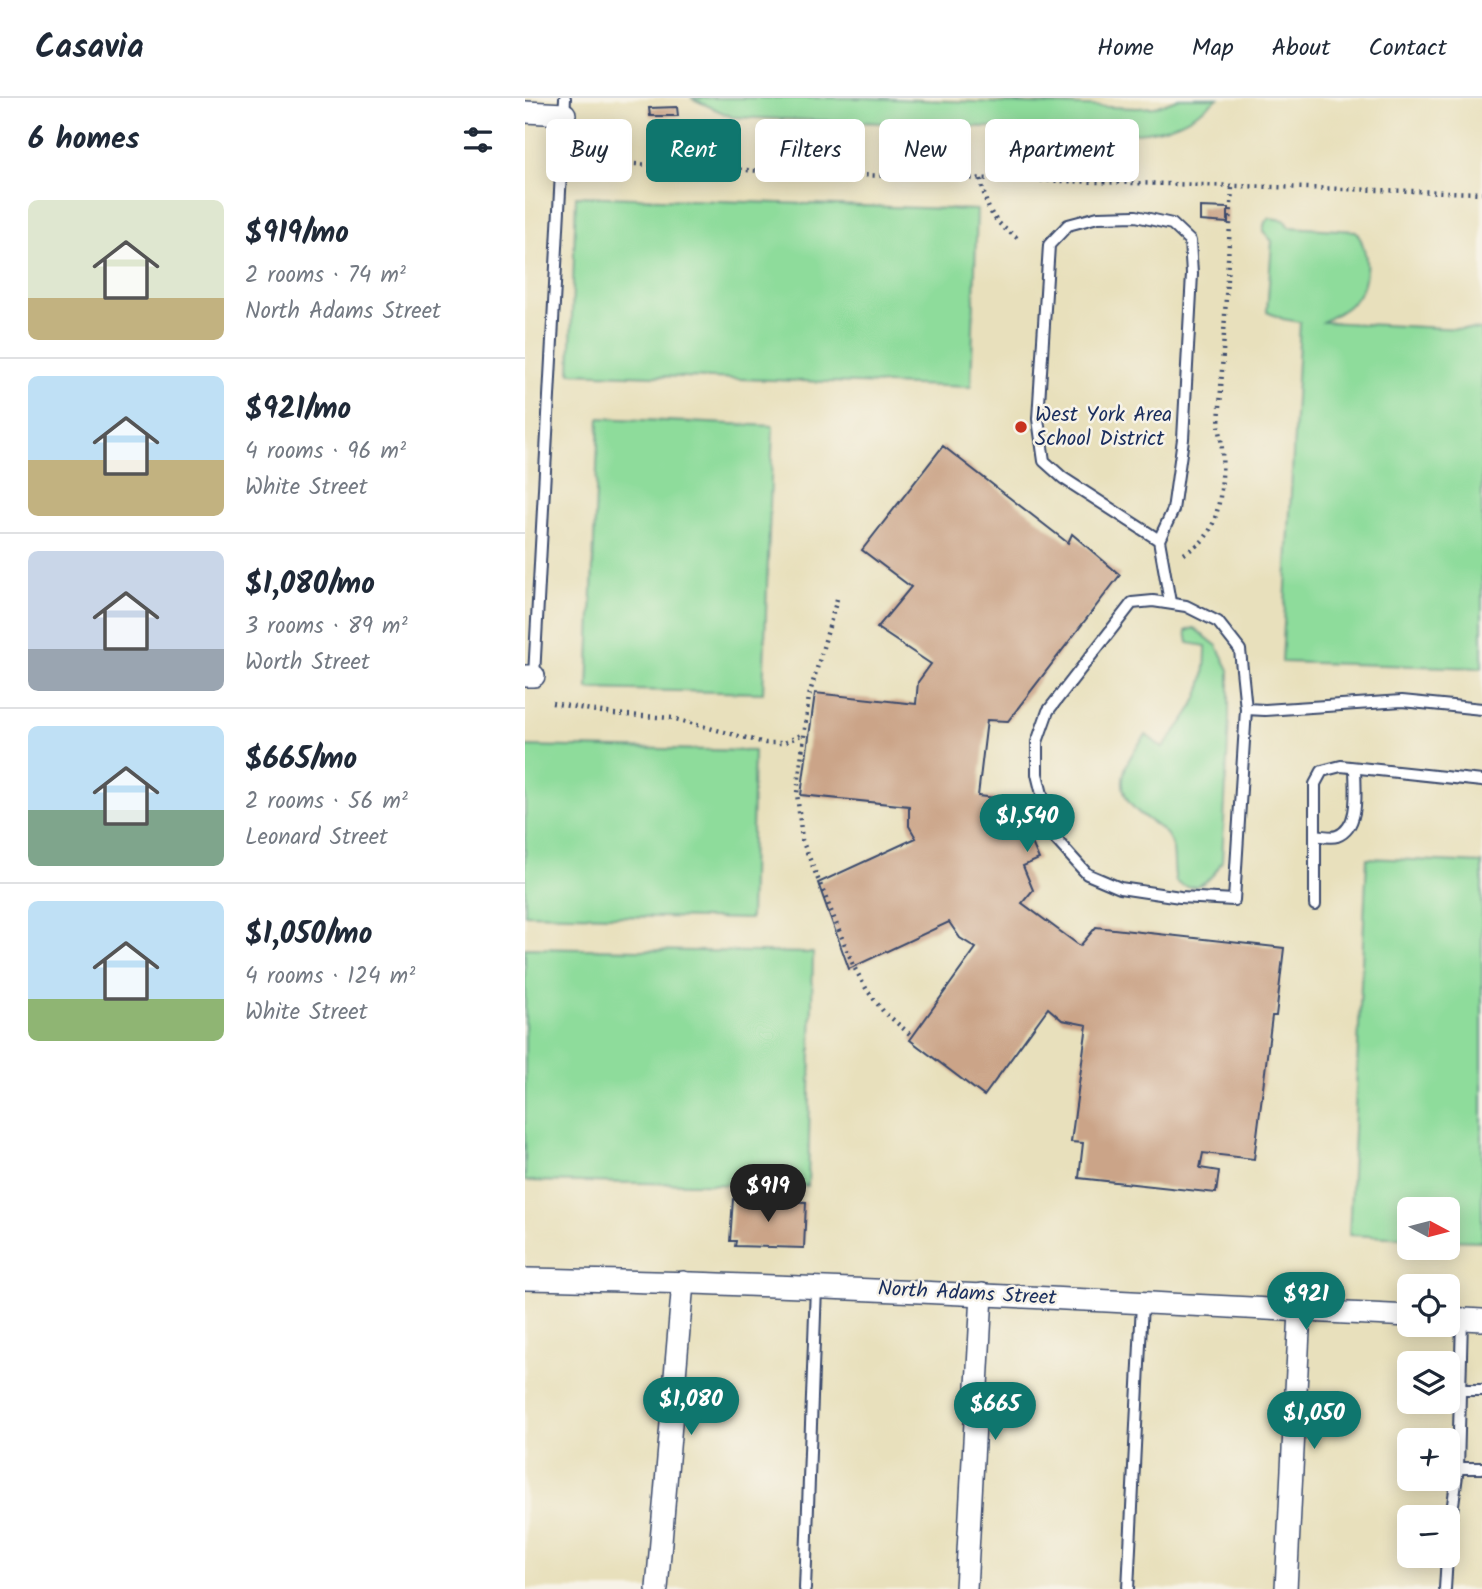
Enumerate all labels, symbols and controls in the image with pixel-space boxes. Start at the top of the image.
text: Casavia [35,22,144,75]
text: Home [1097,29,1154,68]
text: Map [1192,29,1234,68]
text: About [1272,29,1330,68]
text: Contact [1368,29,1447,68]
text: 6 homes [28,116,140,164]
chip: Buy [546,119,632,182]
chip: Rent [646,119,741,182]
chip: Filters [755,119,865,182]
chip: New [879,119,971,182]
chip: Apartment [985,119,1139,182]
icon: filters [459,121,497,159]
text: $919/mo [245,210,349,258]
icon: home [84,228,168,312]
text: 2 rooms · 74 m² [245,258,406,294]
text: North Adams Street [245,294,441,330]
text: $921/mo [245,386,351,434]
place label: West York Area School District [1035,399,1172,456]
icon: home [84,404,168,488]
marker: West York Area School District [1013,419,1029,435]
text: 4 rooms · 96 m² [245,434,406,470]
text: White Street [245,470,368,506]
text: $1,080/mo [245,561,375,609]
icon: home [84,579,168,663]
text: 3 rooms · 89 m² [245,609,408,645]
text: Worth Street [245,645,370,681]
text: $665/mo [245,736,357,784]
icon: home [84,754,168,838]
text: 2 rooms · 56 m² [245,784,408,820]
pin: $1,540 [970,794,1084,854]
text: $1,540 [996,799,1058,835]
text: Leonard Street [245,820,388,856]
text: $1,050/mo [245,911,372,959]
icon: home [84,929,168,1013]
text: 4 rooms · 124 m² [245,959,415,995]
text: White Street [245,995,368,1031]
pin: $919 [727,1164,809,1224]
text: $919 [746,1169,790,1205]
north arrow [1397,1197,1459,1260]
map controls [1397,1197,1460,1568]
pin: $921 [1265,1272,1347,1332]
street label: North Adams Street [877,1273,1058,1315]
button: locate [1397,1274,1460,1337]
text: $921 [1283,1277,1329,1313]
button: layers [1397,1351,1460,1414]
pin: $1,080 [634,1378,748,1437]
text: $1,080 [659,1382,723,1418]
pin: $665 [954,1382,1036,1442]
text: $665 [970,1387,1020,1423]
pin: $1,050 [1257,1392,1371,1451]
text: $1,050 [1283,1396,1345,1432]
button: + [1397,1428,1460,1491]
button: − [1397,1505,1460,1568]

